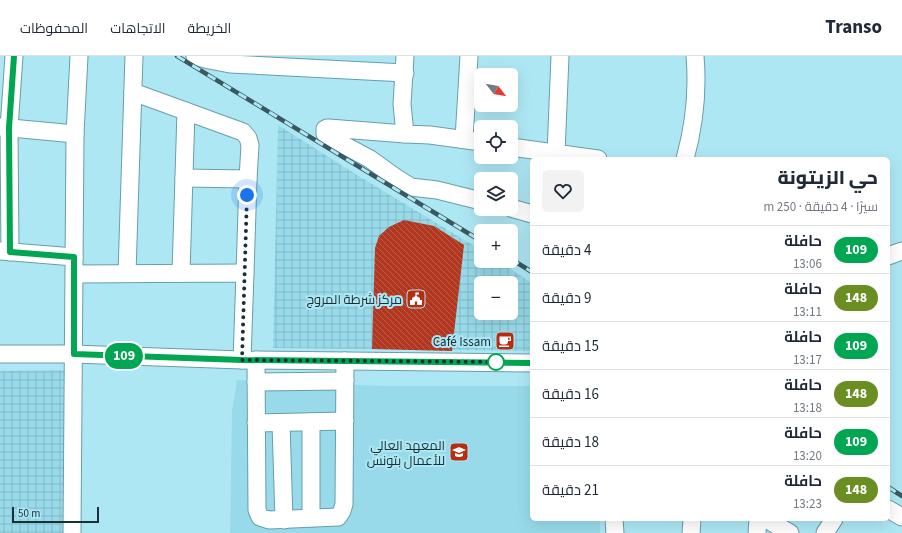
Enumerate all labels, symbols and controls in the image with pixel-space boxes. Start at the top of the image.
text: Transo [825,14,882,41]
text: المحفوظات [20,19,88,39]
text: الاتجاهات [110,19,166,39]
text: الخريطة [188,19,231,39]
north arrow [474,68,518,112]
map controls [474,68,518,320]
button: locate [474,120,518,164]
text: حي الزيتونة [777,165,878,192]
button: heart [542,170,584,212]
button: layers [474,172,518,216]
your location [237,185,257,205]
text: سيرًا · 4 دقيقة · 250 m [763,198,878,216]
button: + [474,224,518,268]
text: حافلة [784,231,822,252]
text: 4 دقيقة [542,240,591,261]
text: 109 [845,240,867,260]
text: 13:06 [793,255,822,273]
button: − [474,276,518,320]
text: حافلة [784,279,822,300]
public building icon: مركز شرطة المروج [405,288,427,310]
text: 9 دقيقة [542,288,591,309]
text: 148 [845,288,867,308]
place label: مركز شرطة المروج [307,291,402,309]
text: 13:11 [793,303,822,321]
text: حافلة [784,327,822,348]
cafe icon: Café Issam [494,330,516,352]
place label: Café Issam [433,333,491,351]
text: 15 دقيقة [542,336,599,357]
text: 109 [845,336,867,356]
line badge: 109 [101,343,147,369]
text: 109 [113,346,135,366]
text: 13:17 [793,351,822,369]
unlabelled marker [487,353,505,371]
text: حافلة [784,375,822,396]
text: 16 دقيقة [542,384,599,405]
text: 148 [845,384,867,404]
text: 13:18 [793,399,822,417]
text: حافلة [784,423,822,444]
text: 18 دقيقة [542,432,599,453]
text: 109 [845,432,867,452]
place label: المعهد العالي للأعمال بتونس [367,437,445,470]
school or university icon: المعهد العالي للأعمال بتونس [448,441,470,463]
text: 13:20 [793,447,822,465]
text: حافلة [784,471,822,492]
text: 21 دقيقة [542,480,599,501]
text: 148 [845,480,867,500]
text: 13:23 [793,495,822,513]
scale bar [12,505,99,524]
text: 50 m [18,506,40,521]

